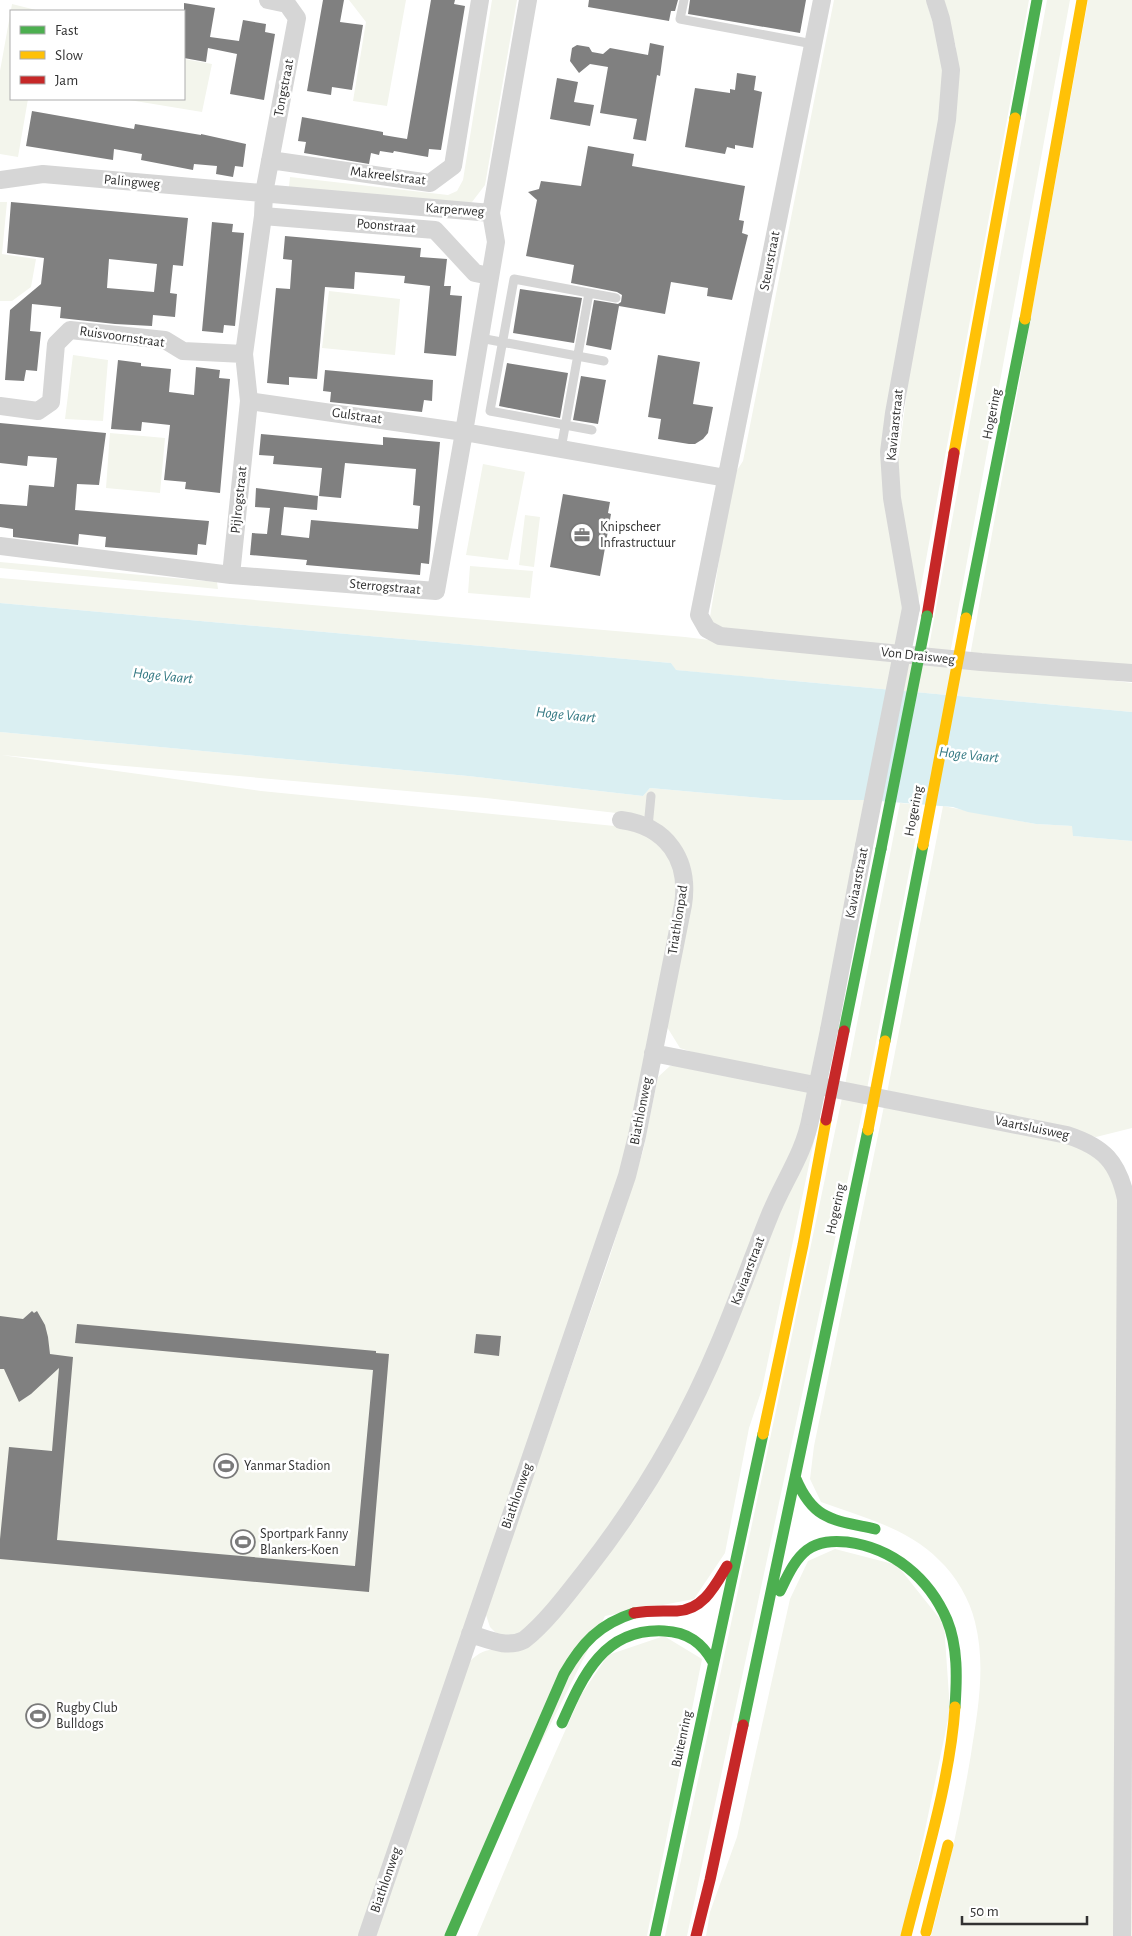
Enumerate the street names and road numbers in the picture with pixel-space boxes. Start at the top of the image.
street label: Tongstraat [272,58,297,118]
street label: Makreelstraat [349,164,427,188]
street label: Palingweg [103,173,161,191]
street label: Karperweg [425,201,485,219]
street label: Poonstraat [356,216,416,236]
street label: Steurstraat [757,230,783,292]
street label: Ruisvoornstraat [79,324,166,350]
street label: Hogering [980,387,1004,441]
street label: Kaviaarstraat [884,388,906,461]
street label: Gulstraat [331,406,383,426]
street label: Pijlrogstraat [229,465,250,534]
street label: Sterrogstraat [349,577,422,597]
street label: Von Draisweg [880,645,956,667]
street label: Hogering [902,784,926,838]
street label: Kaviaarstraat [843,846,871,920]
street label: Triathlonpad [666,884,690,956]
street label: Biathlonweg [628,1076,654,1146]
street label: Vaartsluisweg [994,1113,1071,1143]
street label: Hogering [824,1182,848,1236]
street label: Kaviaarstraat [729,1234,768,1307]
street label: Biathlonweg [499,1461,535,1531]
street label: Buitenring [669,1709,695,1769]
street label: Biathlonweg [368,1845,404,1915]

